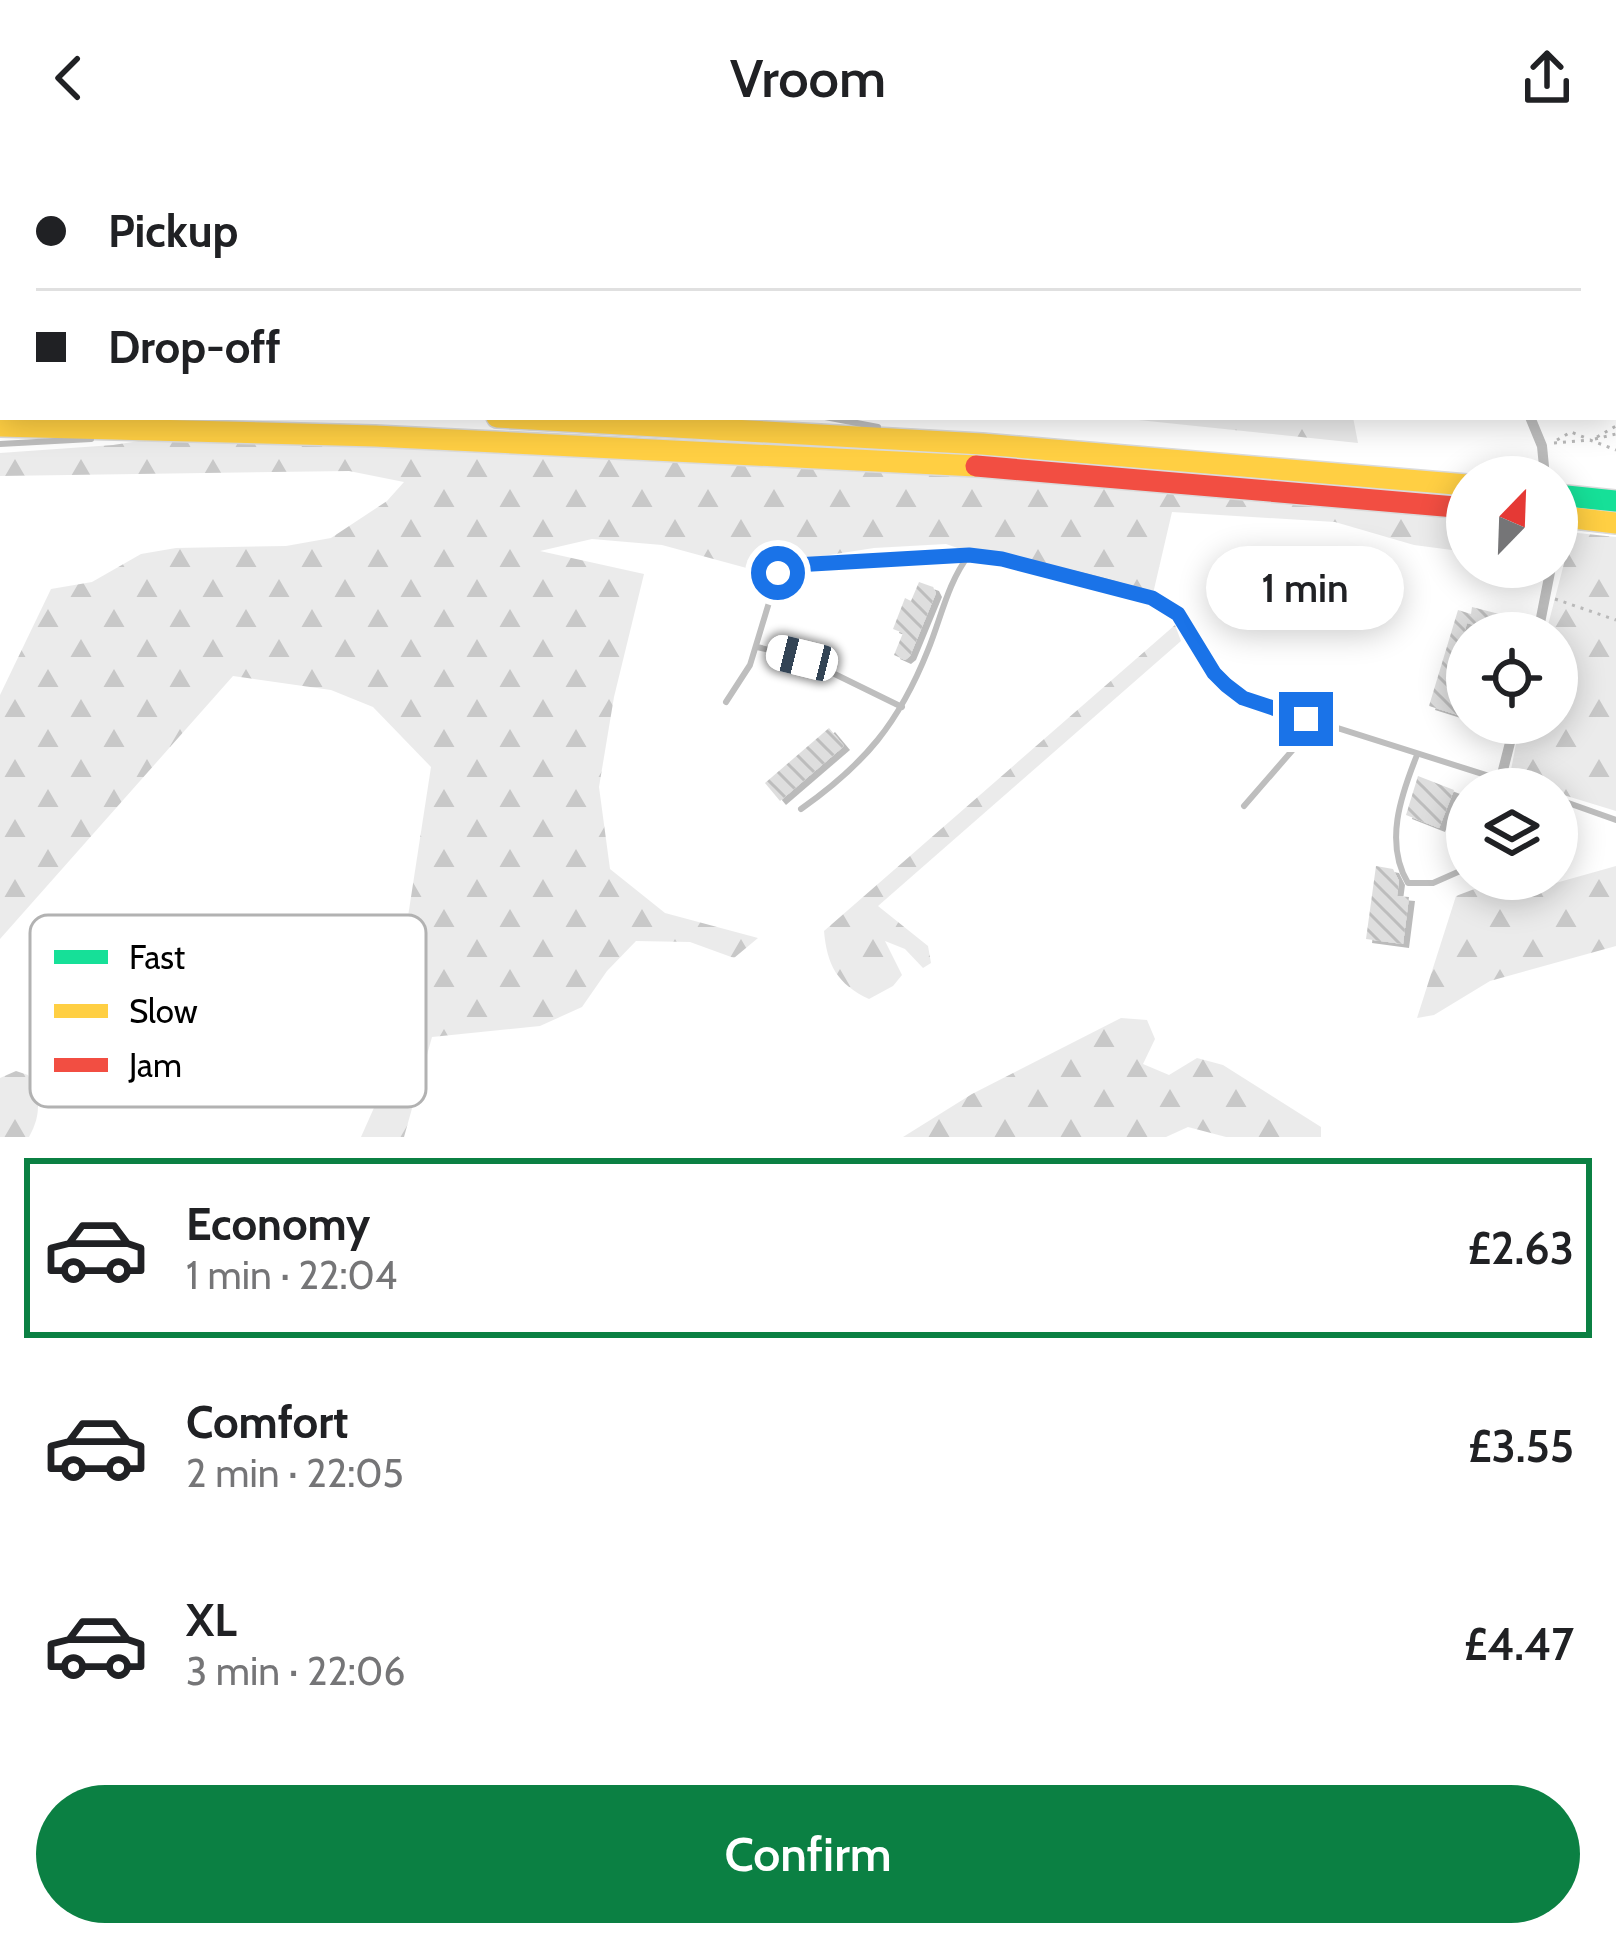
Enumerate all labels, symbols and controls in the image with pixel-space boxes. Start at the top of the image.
icon: back [36,45,102,111]
text: Vroom [730,45,886,111]
icon: share [1514,45,1580,111]
text: Pickup [108,204,238,258]
text: Drop-off [108,320,281,374]
north arrow [1446,456,1578,588]
map controls [1446,456,1578,900]
callout: 1 min [1207,545,1405,629]
route start [751,546,805,600]
text: 1 min [1261,564,1349,612]
button: locate [1446,612,1578,744]
car [763,632,841,684]
route end [1279,692,1333,746]
button: layers [1446,768,1578,900]
legend [30,915,426,1107]
text: Fast [129,937,185,977]
text: Slow [129,991,198,1031]
text: Jam [128,1045,182,1085]
icon: car [42,1194,150,1302]
text: Economy [186,1197,370,1251]
text: £2.63 [1467,1221,1574,1275]
text: 1 min · 22:04 [186,1251,397,1299]
icon: car [42,1392,150,1500]
text: Comfort [186,1395,349,1449]
text: £3.55 [1468,1419,1574,1473]
text: 2 min · 22:05 [186,1449,404,1497]
icon: car [42,1590,150,1698]
text: XL [186,1593,237,1647]
text: £4.47 [1464,1617,1574,1671]
text: 3 min · 22:06 [186,1647,405,1695]
button: Confirm [36,1785,1580,1923]

